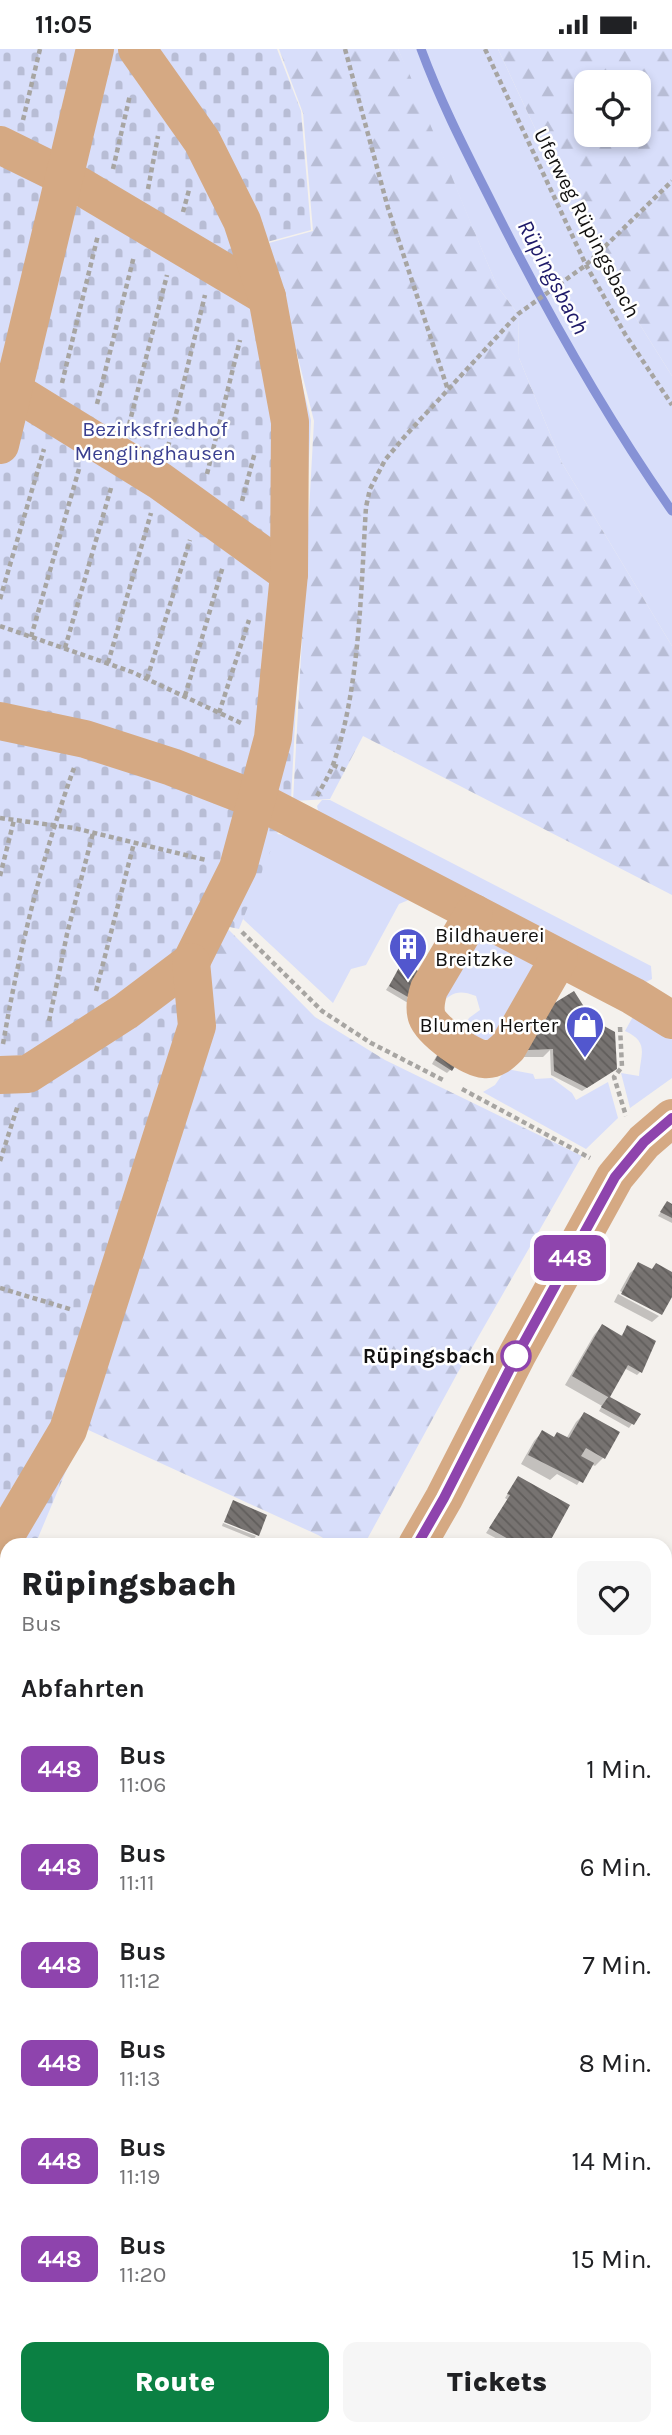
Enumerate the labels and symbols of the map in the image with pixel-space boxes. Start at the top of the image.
street label: Uferweg Rüpingsbach [528,124,646,322]
water label: Rüpingsbach [511,215,595,339]
park label: Bezirksfriedhof Menglinghausen [74,417,236,465]
place label: Bildhauerei Breitzke [435,923,545,971]
building icon: Bildhauerei Breitzke [387,926,429,981]
shop icon: Blumen Herter [564,1004,606,1059]
place label: Blumen Herter [420,1013,558,1037]
line badge: 448 [530,1235,610,1281]
marker: Rüpingsbach [501,1341,531,1371]
place label: Rüpingsbach [363,1344,495,1368]

